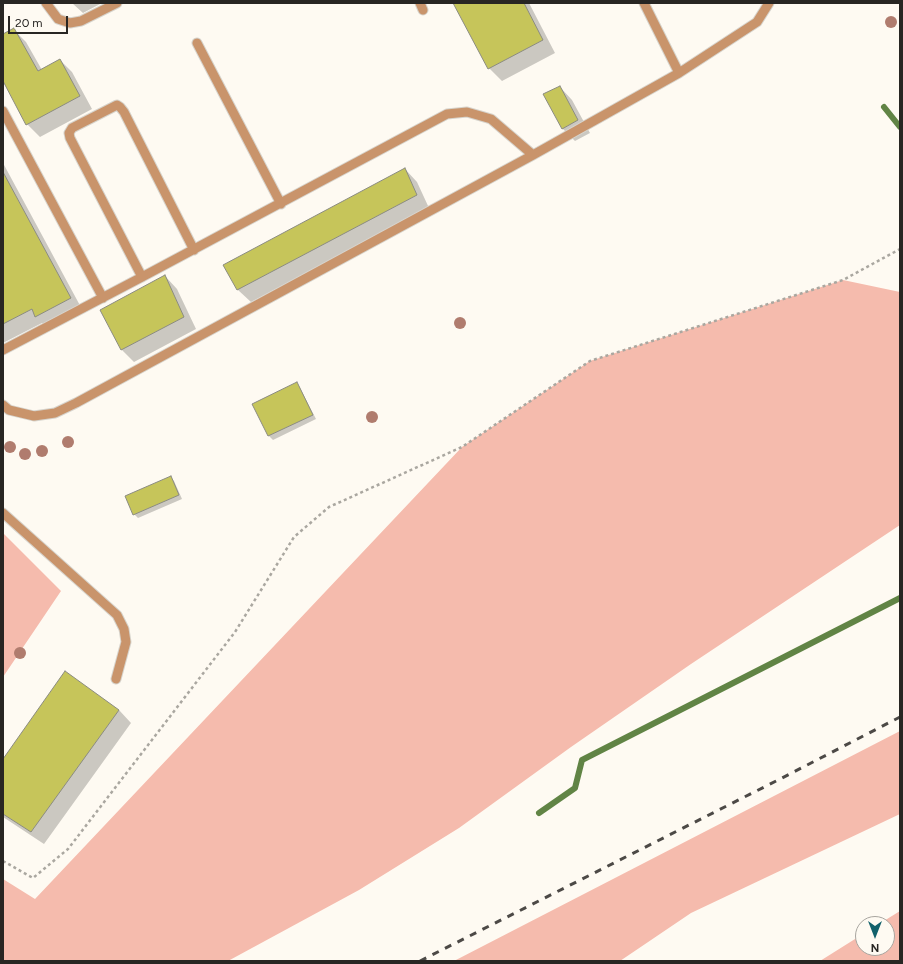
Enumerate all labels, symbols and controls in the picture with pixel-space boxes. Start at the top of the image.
scale bar [10,8,70,34]
text: 20 m [15,16,43,30]
north arrow [855,916,895,956]
text: N [871,941,879,954]

